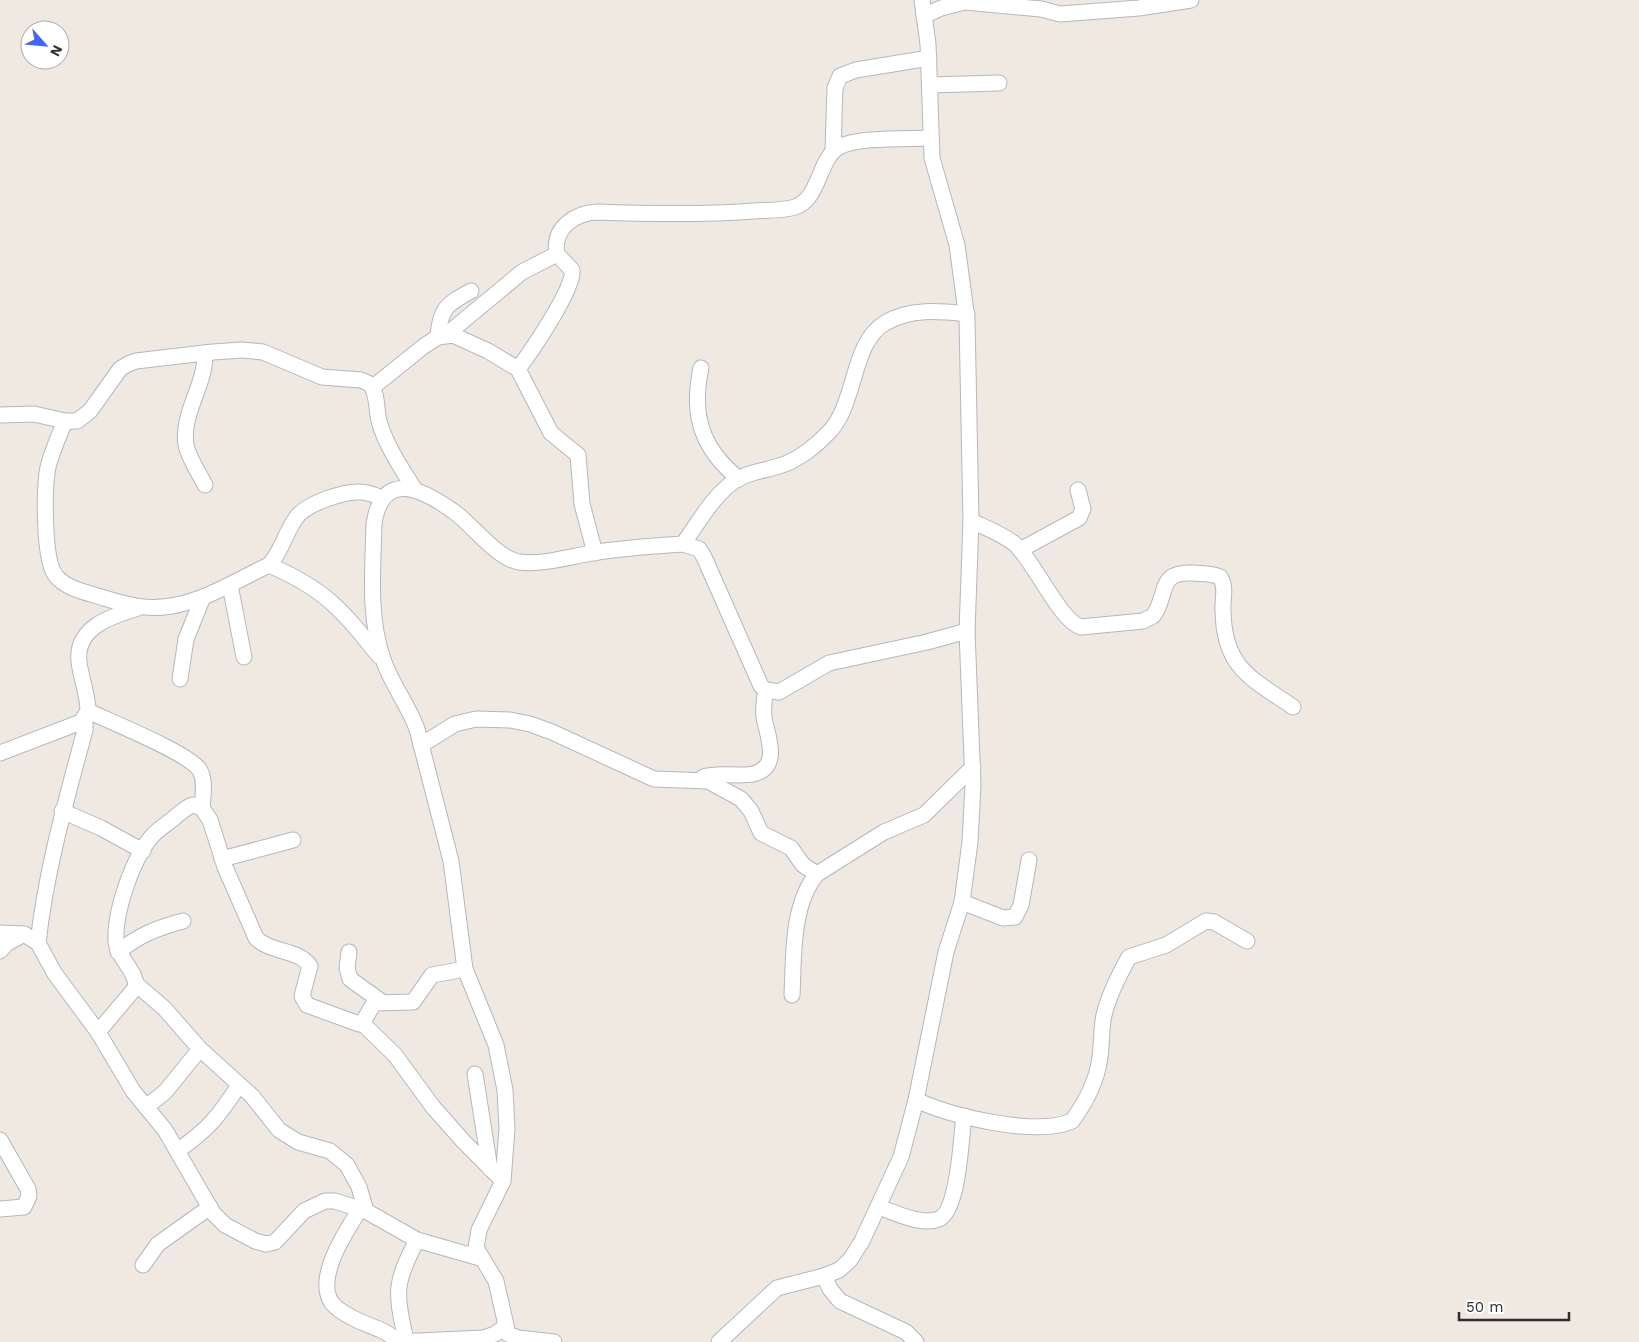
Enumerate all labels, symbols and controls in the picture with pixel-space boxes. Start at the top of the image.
north arrow [20,20,70,70]
text: N [47,43,66,59]
scale bar [1459,1290,1569,1322]
text: 50 m [1466,1298,1503,1316]

